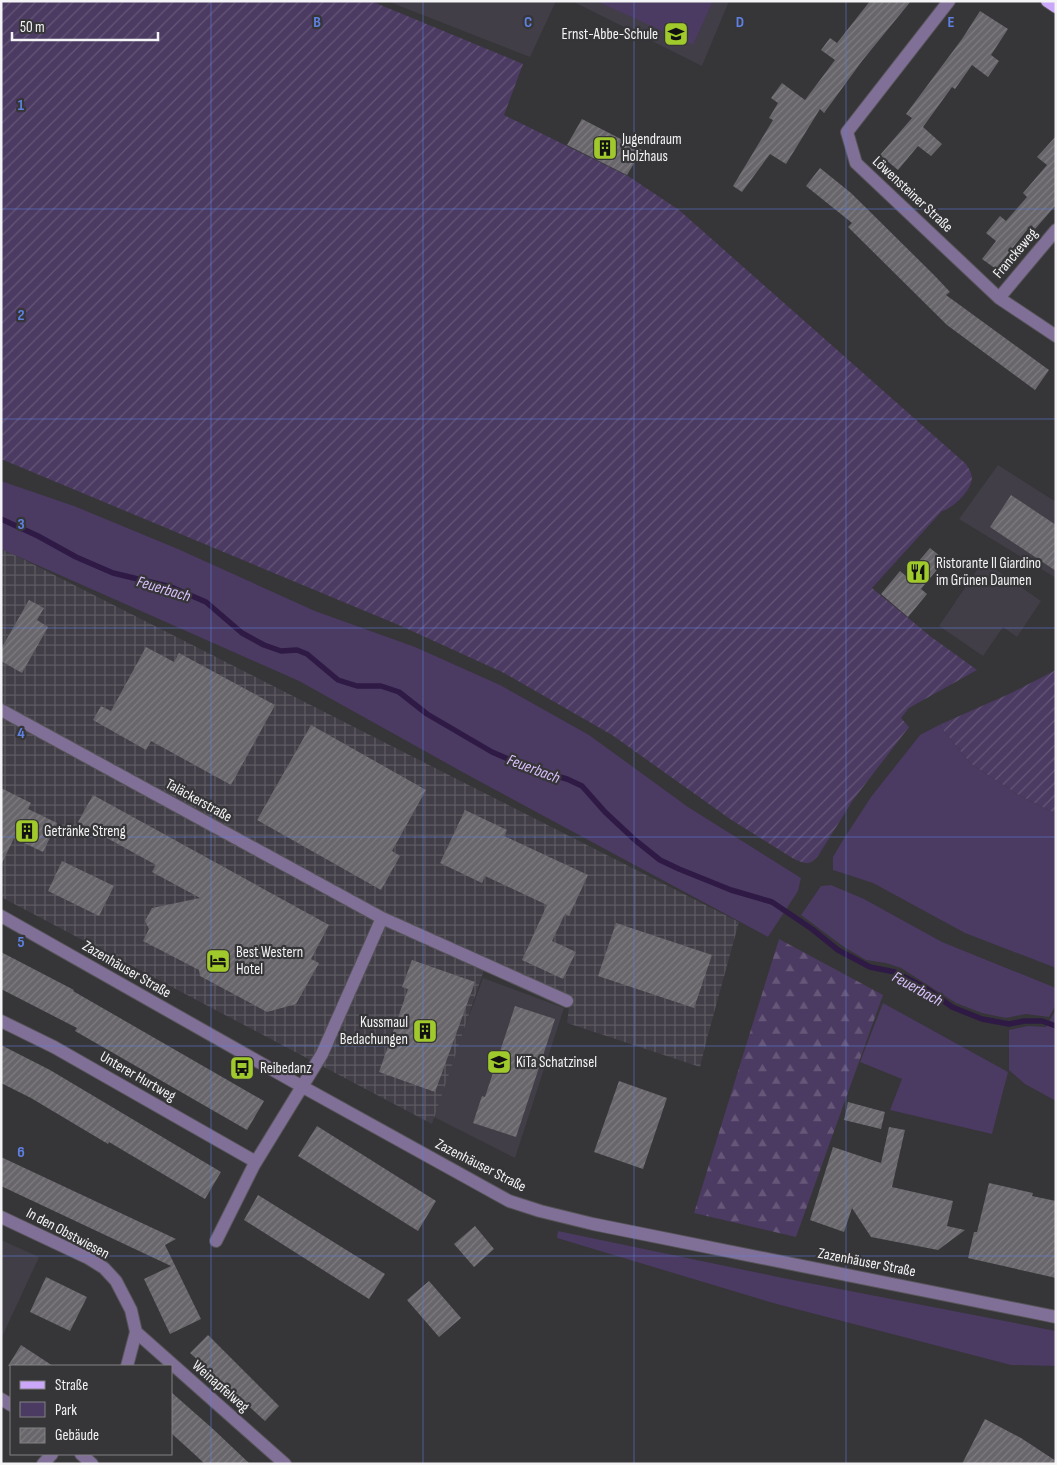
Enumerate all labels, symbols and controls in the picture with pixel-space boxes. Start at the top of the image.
scale bar [12,10,159,42]
text: B [313,13,321,32]
text: C [524,13,532,32]
text: D [736,13,744,32]
text: E [948,13,955,32]
text: 50 m [20,18,45,37]
school or university icon: Ernst-Abbe-Schule [663,21,689,47]
place label: Ernst-Abbe-Schule [562,25,658,44]
text: 1 [18,96,25,115]
place label: Jugendraum Holzhaus [621,130,682,166]
building icon: Jugendraum Holzhaus [592,135,618,161]
street label: Löwensteiner Straße [868,152,957,237]
street label: Franckeweg [989,224,1042,282]
text: 2 [17,306,25,325]
text: 3 [17,515,25,534]
place label: Ristorante Il Giardino im Grünen Daumen [936,554,1041,590]
restaurant icon: Ristorante Il Giardino im Grünen Daumen [905,559,931,585]
water label: Feuerbach [134,572,193,607]
text: 4 [17,724,25,743]
water label: Feuerbach [504,751,563,788]
street label: Taläckerstraße [162,774,235,826]
building icon: Getränke Streng [14,818,40,844]
place label: Getränke Streng [44,822,126,841]
text: 5 [17,933,25,952]
street label: Zazenhäuser Straße [79,936,174,1002]
place label: Best Western Hotel [236,943,303,979]
hotel icon: Best Western Hotel [205,948,231,974]
water label: Feuerbach [889,968,946,1011]
place label: Kussmaul Bedachungen [340,1013,408,1049]
building icon: Kussmaul Bedachungen [412,1018,438,1044]
street label: Unterer Hurtweg [96,1047,179,1106]
school or university icon: KiTa Schatzinsel [486,1049,512,1075]
place label: KiTa Schatzinsel [516,1053,597,1072]
bus stop icon: Reibedanz [229,1055,255,1081]
place label: Reibedanz [260,1059,312,1078]
street label: Zazenhäuser Straße [432,1134,529,1196]
text: 6 [17,1143,25,1162]
street label: In den Obstwiesen [23,1204,113,1263]
street label: Zazenhäuser Straße [816,1244,917,1281]
street label: Weinapfelweg [188,1356,253,1416]
legend [10,1365,172,1455]
text: Straße [55,1376,88,1395]
text: Park [55,1401,77,1420]
text: Gebäude [55,1426,99,1445]

